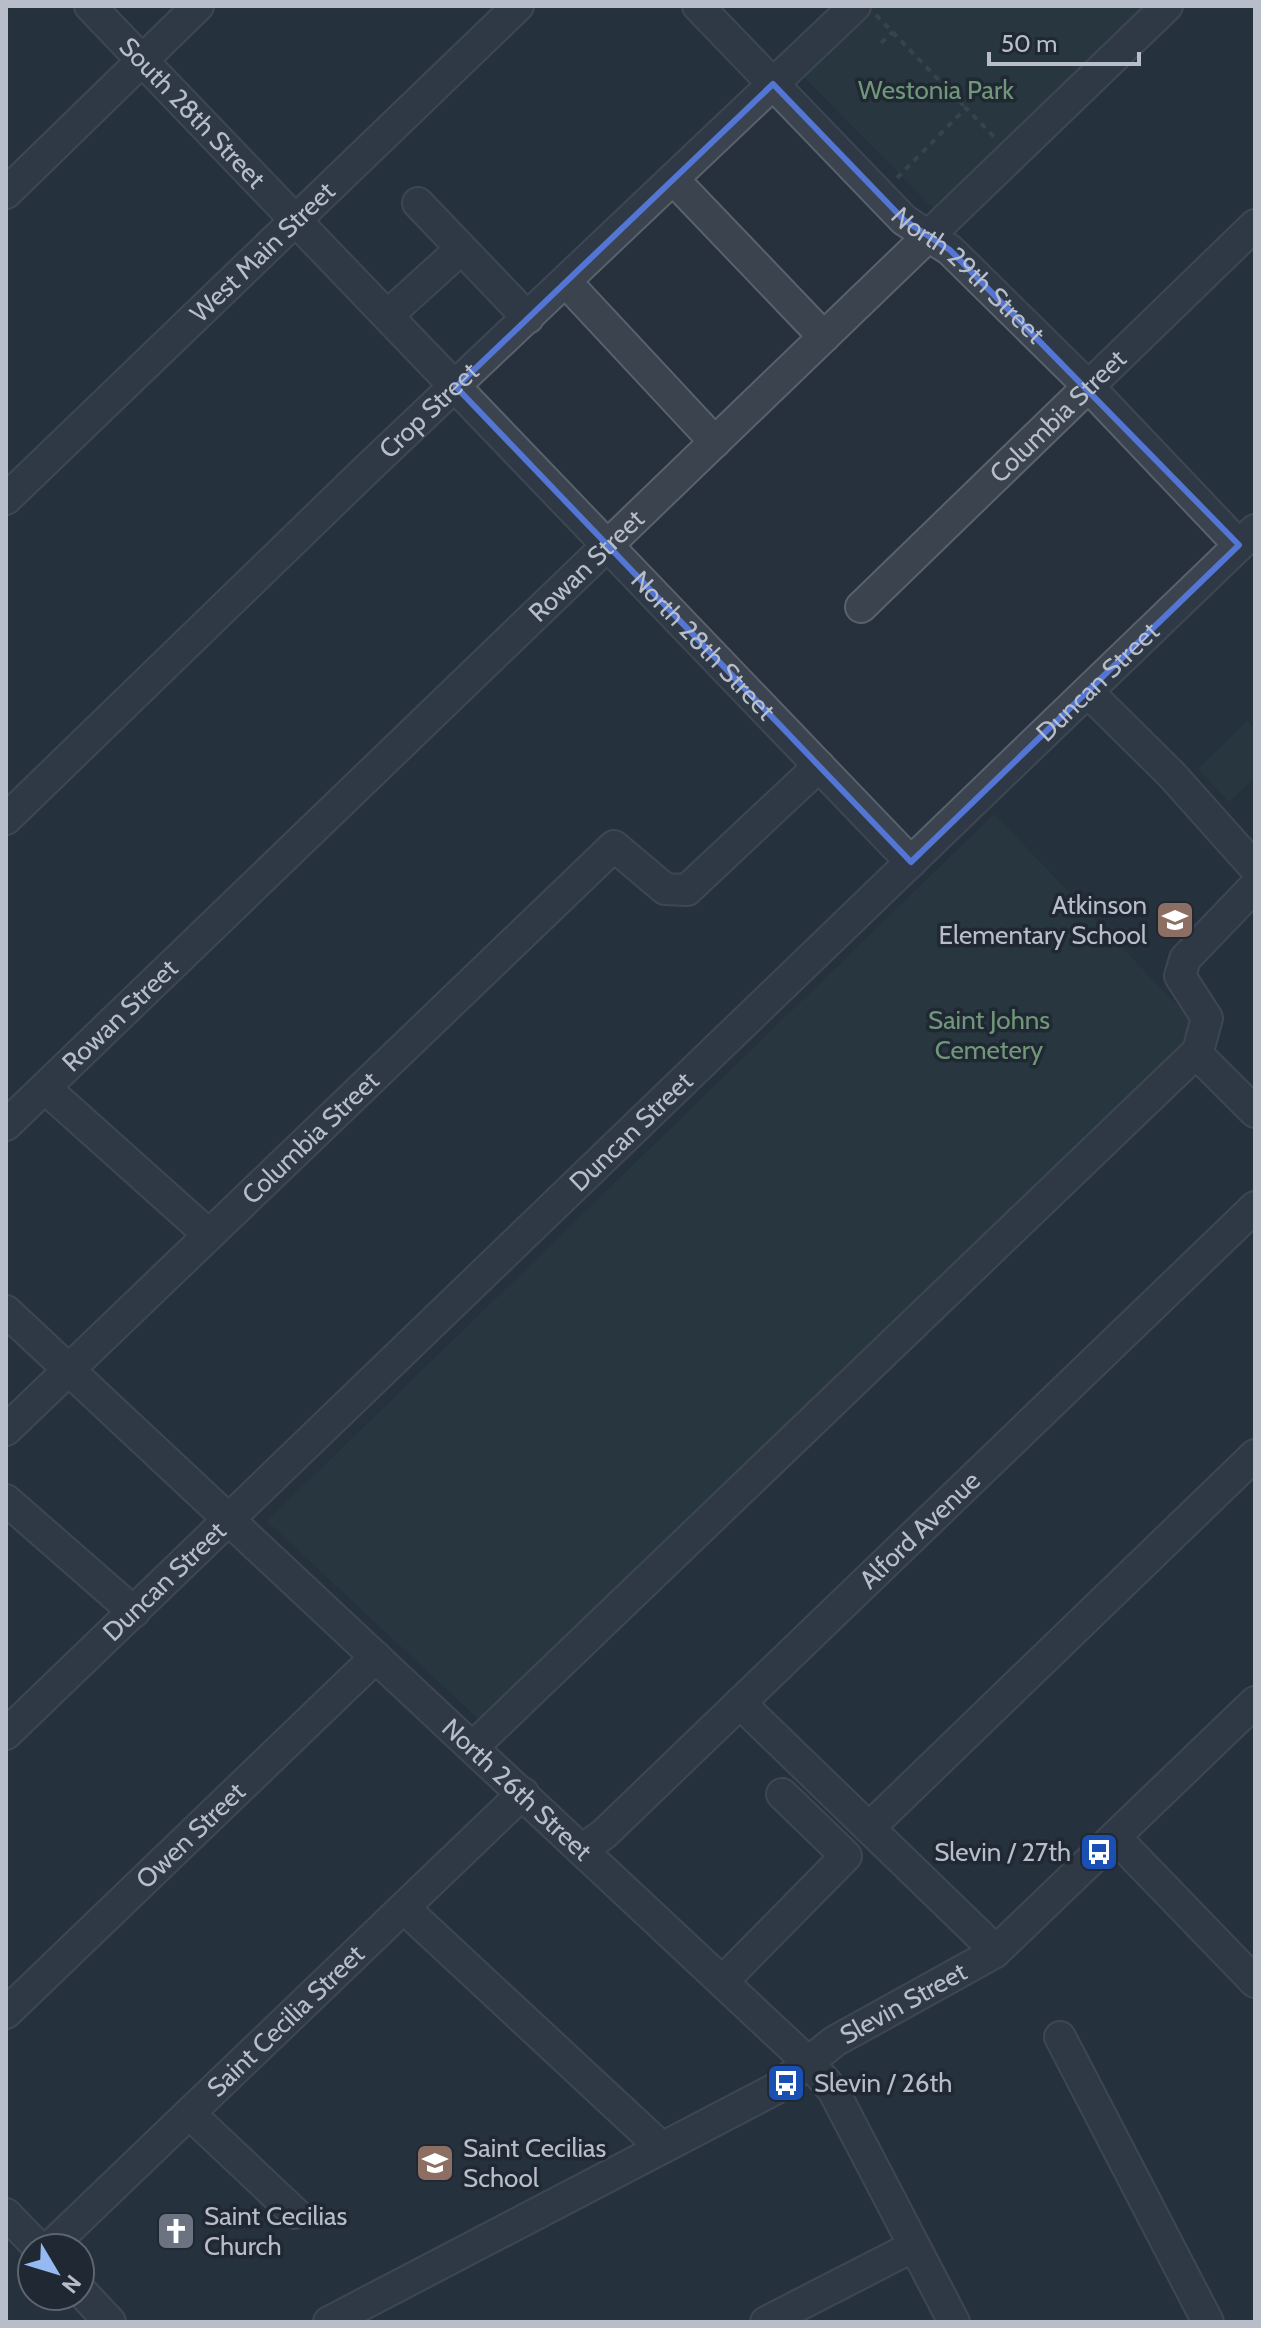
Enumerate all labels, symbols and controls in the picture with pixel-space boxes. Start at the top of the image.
scale bar [989,16,1139,66]
text: 50 m [1001,29,1057,58]
street label: South 28th Street [113,31,272,195]
park label: Westonia Park [858,74,1014,106]
street label: West Main Street [183,175,342,329]
street label: North 29th Street [884,201,1052,350]
street label: Columbia Street [983,343,1133,490]
street label: Crop Street [372,356,485,465]
street label: Rowan Street [522,503,651,628]
street label: North 28th Street [625,564,782,727]
street label: Duncan Street [1029,615,1166,748]
place label: Atkinson Elementary School [939,889,1147,951]
school or university icon: Atkinson Elementary School [1154,899,1196,941]
street label: Rowan Street [55,952,184,1078]
park label: Saint Johns Cemetery [928,1004,1050,1066]
street label: Columbia Street [235,1064,386,1211]
street label: Duncan Street [563,1065,699,1198]
street label: Alford Avenue [853,1465,987,1595]
street label: Duncan Street [96,1515,233,1648]
street label: North 26th Street [435,1712,599,1867]
street label: Owen Street [129,1776,252,1895]
bus stop icon: Slevin / 27th [1078,1831,1120,1873]
place label: Slevin / 27th [934,1836,1071,1868]
street label: Saint Cecilia Street [200,1938,371,2103]
street label: Slevin Street [834,1955,972,2051]
bus stop icon: Slevin / 26th [765,2062,807,2104]
place label: Slevin / 26th [814,2067,952,2099]
place label: Saint Cecilias School [463,2132,607,2194]
school or university icon: Saint Cecilias School [414,2142,456,2184]
place label: Saint Cecilias Church [204,2200,348,2262]
church icon: Saint Cecilias Church [155,2210,197,2252]
north arrow [16,2232,96,2312]
text: N [56,2270,87,2298]

